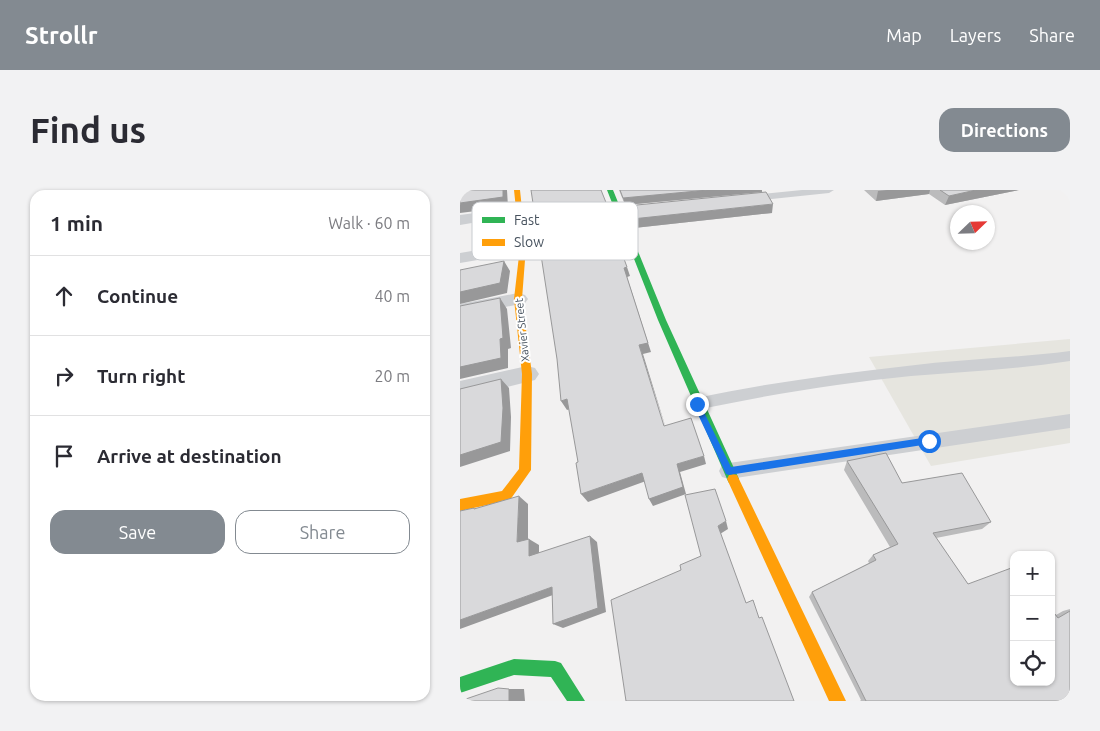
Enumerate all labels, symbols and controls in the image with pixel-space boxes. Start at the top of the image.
text: Strollr [25,22,98,49]
text: Map [886,25,922,45]
text: Layers [950,25,1001,45]
text: Share [1029,25,1075,45]
button: Directions [939,108,1070,152]
text: Find us [30,110,146,150]
legend [472,202,638,260]
north arrow [950,205,995,250]
text: 1 min [50,211,103,235]
text: Fast [514,212,540,228]
text: Walk · 60 m [328,214,410,232]
text: Slow [514,234,544,250]
icon: ahead [50,282,78,310]
text: Continue [97,285,178,307]
text: 40 m [374,287,410,305]
street label: Xavier Street [513,297,531,362]
icon: right [50,362,78,390]
text: Turn right [97,365,185,387]
text: 20 m [374,367,410,385]
route end [686,393,709,416]
route start [918,430,941,453]
icon: arrive [50,442,78,470]
text: Arrive at destination [97,445,282,467]
button: Save [50,510,225,554]
button: Share [235,510,410,554]
map controls [1010,551,1055,686]
button: + [1010,551,1055,596]
button: − [1010,596,1055,641]
button: locate [1010,641,1055,686]

